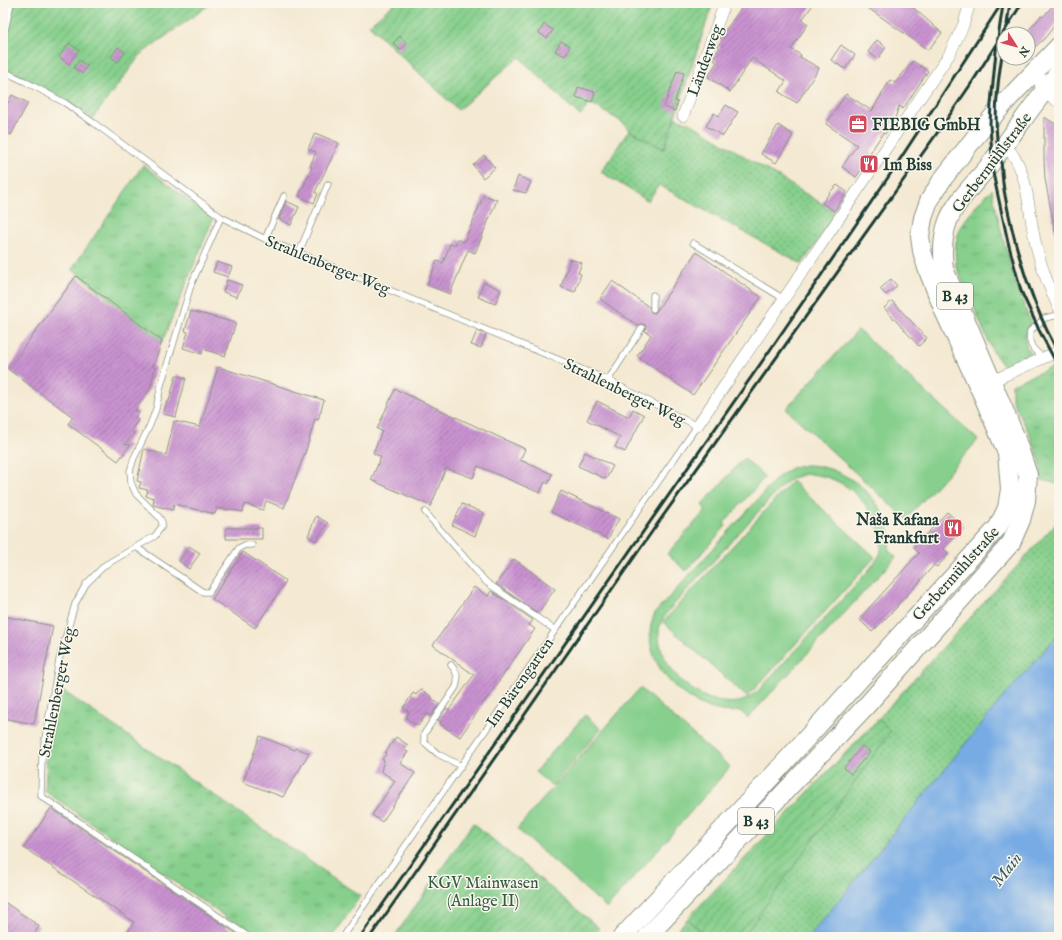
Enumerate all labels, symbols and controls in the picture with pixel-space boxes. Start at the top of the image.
street label: Länderweg [684,22,728,99]
north arrow [996,26,1036,66]
text: N [1015,43,1032,60]
street label: Gerbermühlstraße [948,109,1037,217]
office icon: FIEBIG GmbH [847,113,869,135]
place label: FIEBIG GmbH [872,116,981,136]
restaurant icon: Im Biss [858,153,880,175]
place label: Im Biss [883,156,932,176]
street label: Strahlenberger Weg [262,232,393,300]
road number: B 43 [937,283,973,309]
street label: Strahlenberger Weg [560,355,688,431]
place label: Naša Kafana Frankfurt [855,511,940,549]
restaurant icon: Naša Kafana Frankfurt [942,517,964,539]
street label: Gerbermühlstraße [909,523,1004,626]
street label: Strahlenberger Weg [35,625,81,759]
street label: Im Bärengarten [482,634,559,732]
road number: B 43 [738,808,774,834]
water label: Main [987,849,1027,891]
park label: KGV Mainwasen (Anlage II) [427,874,539,912]

